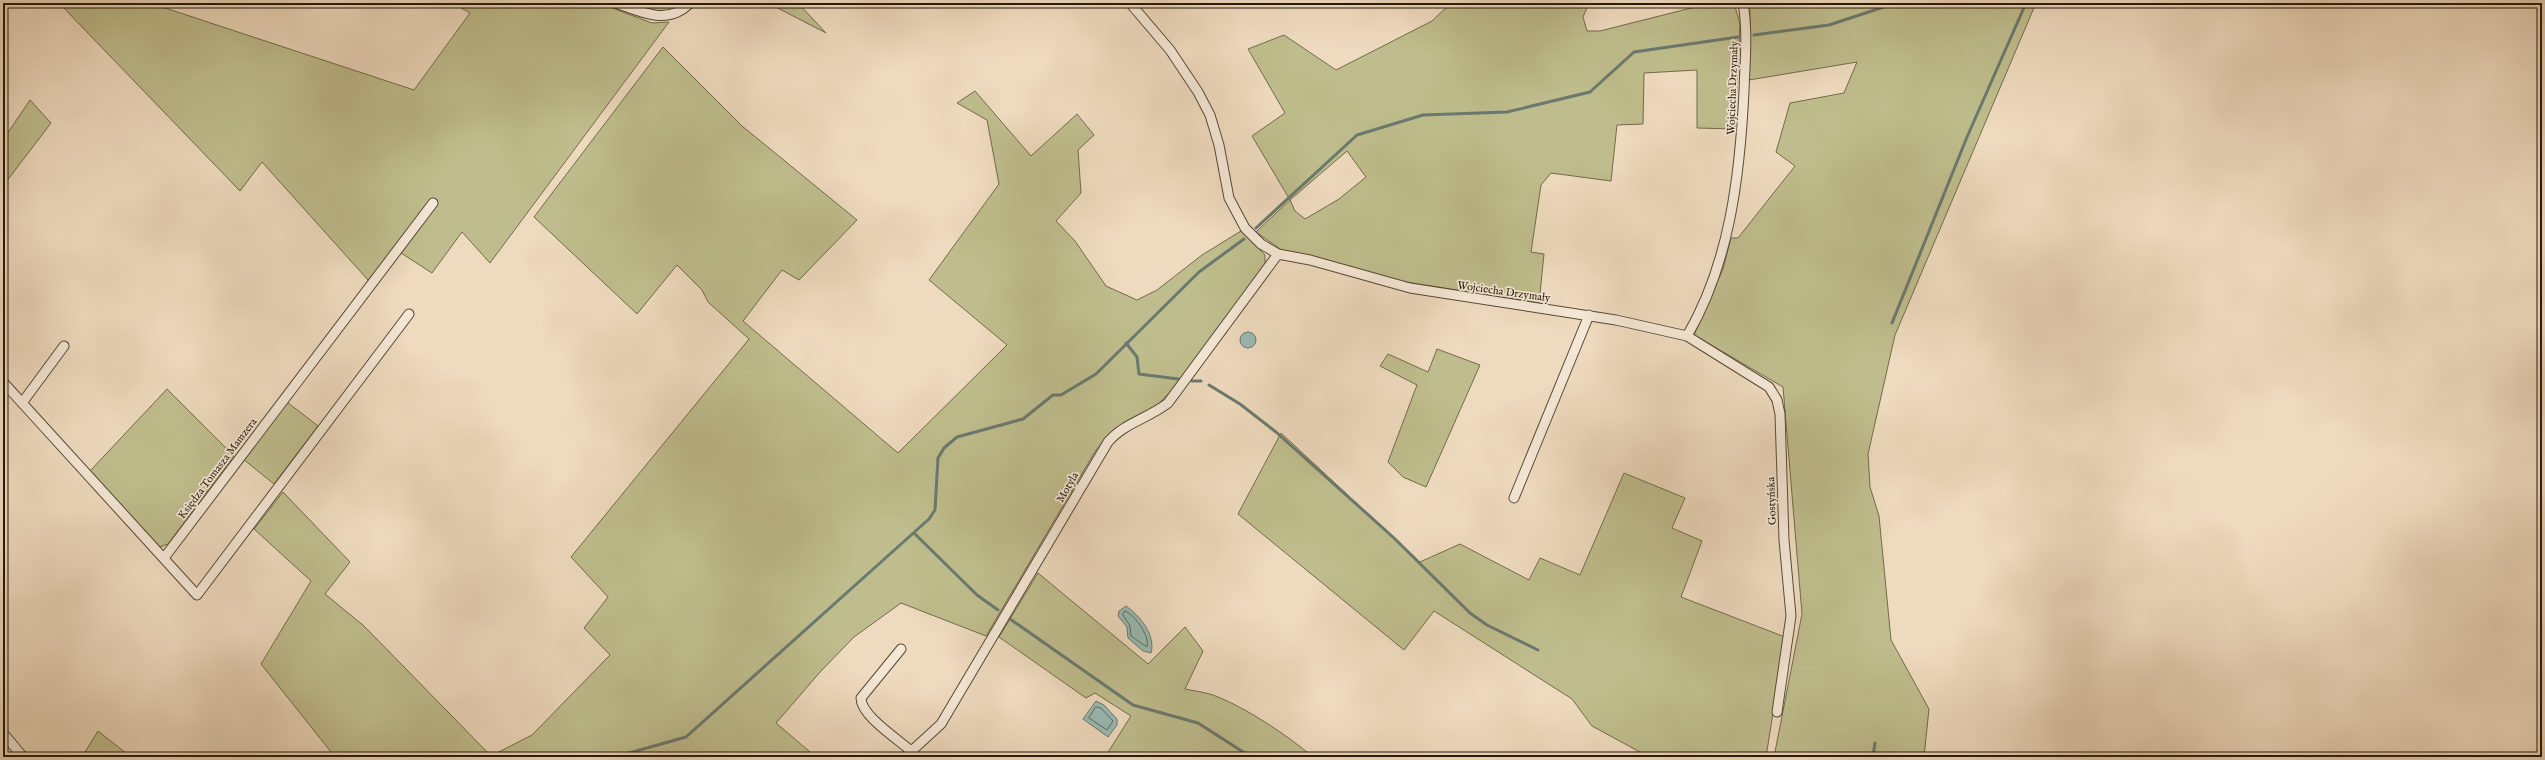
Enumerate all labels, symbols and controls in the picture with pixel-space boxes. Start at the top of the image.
street label: Wojciecha Drzymały [1724,40,1742,135]
street label: Wojciecha Drzymały [1456,279,1552,306]
street label: Księdza Tomasza Mamzera [175,415,260,522]
street label: Motyla [1054,469,1082,505]
street label: Gostyńska [1764,476,1780,525]

